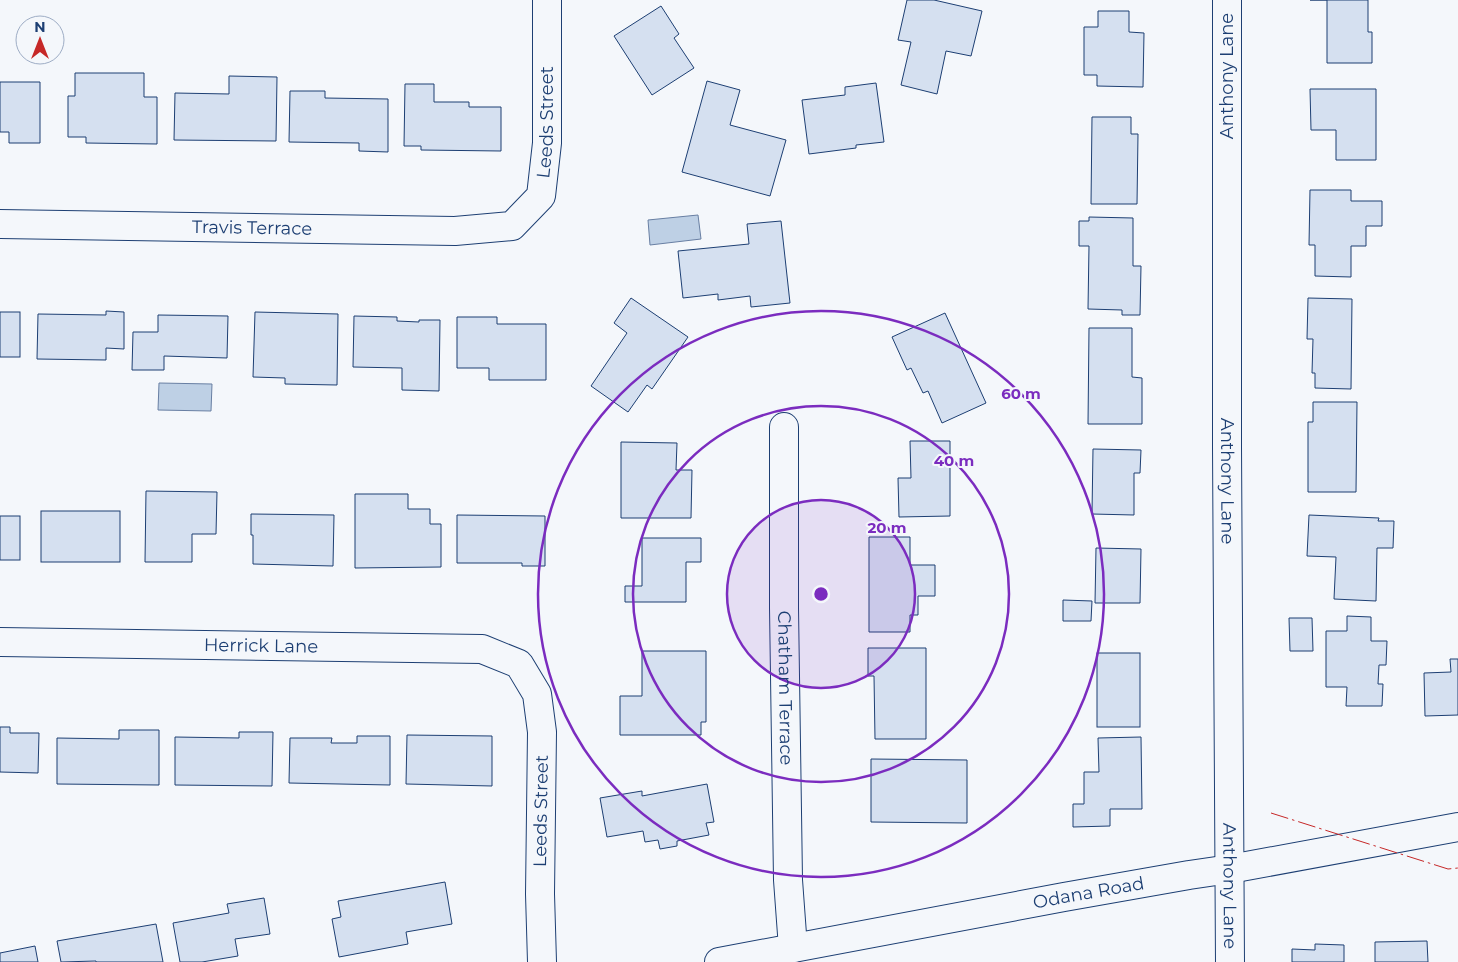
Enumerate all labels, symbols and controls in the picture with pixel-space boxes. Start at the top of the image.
street label: Anthony Lane [1216,13,1238,139]
north arrow [15,15,65,65]
text: N [34,18,46,36]
street label: Leeds Street [532,66,558,180]
street label: Travis Terrace [192,216,312,240]
text: 60 m [1001,384,1041,403]
street label: Anthony Lane [1216,418,1239,544]
text: 40 m [934,451,974,470]
text: 20 m [867,518,907,537]
centre of rings [812,585,830,603]
street label: Chatham Terrace [773,610,797,766]
street label: Herrick Lane [204,634,318,658]
street label: Leeds Street [529,755,553,867]
street label: Anthony Lane [1218,823,1241,949]
street label: Odana Road [1031,872,1146,914]

